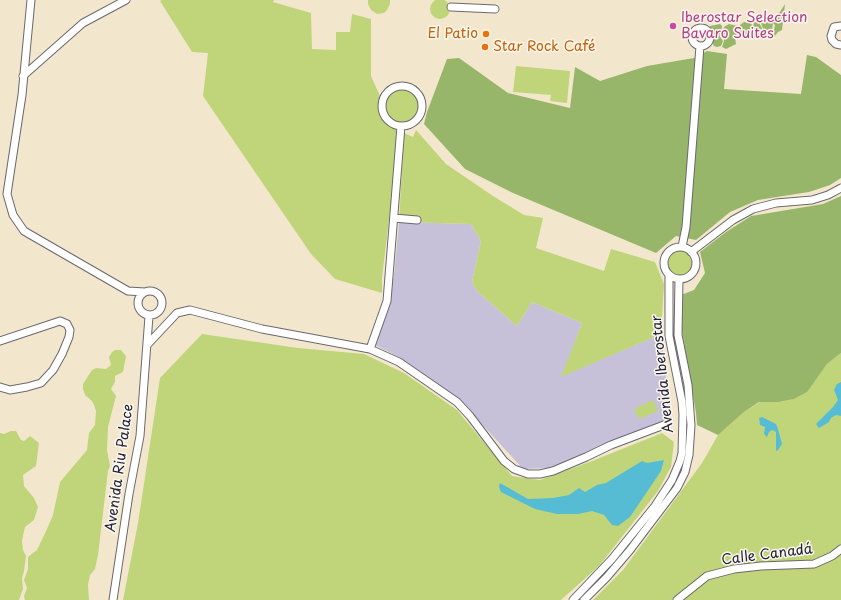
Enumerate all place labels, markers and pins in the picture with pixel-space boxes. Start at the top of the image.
place label: Iberostar Selection Bavaro Suites [681,10,807,42]
marker: Iberostar Selection Bavaro Suites [668,21,678,31]
place label: El Patio [427,26,478,42]
marker: El Patio [481,29,491,39]
place label: Star Rock Café [493,39,595,55]
marker: Star Rock Café [480,42,490,52]

